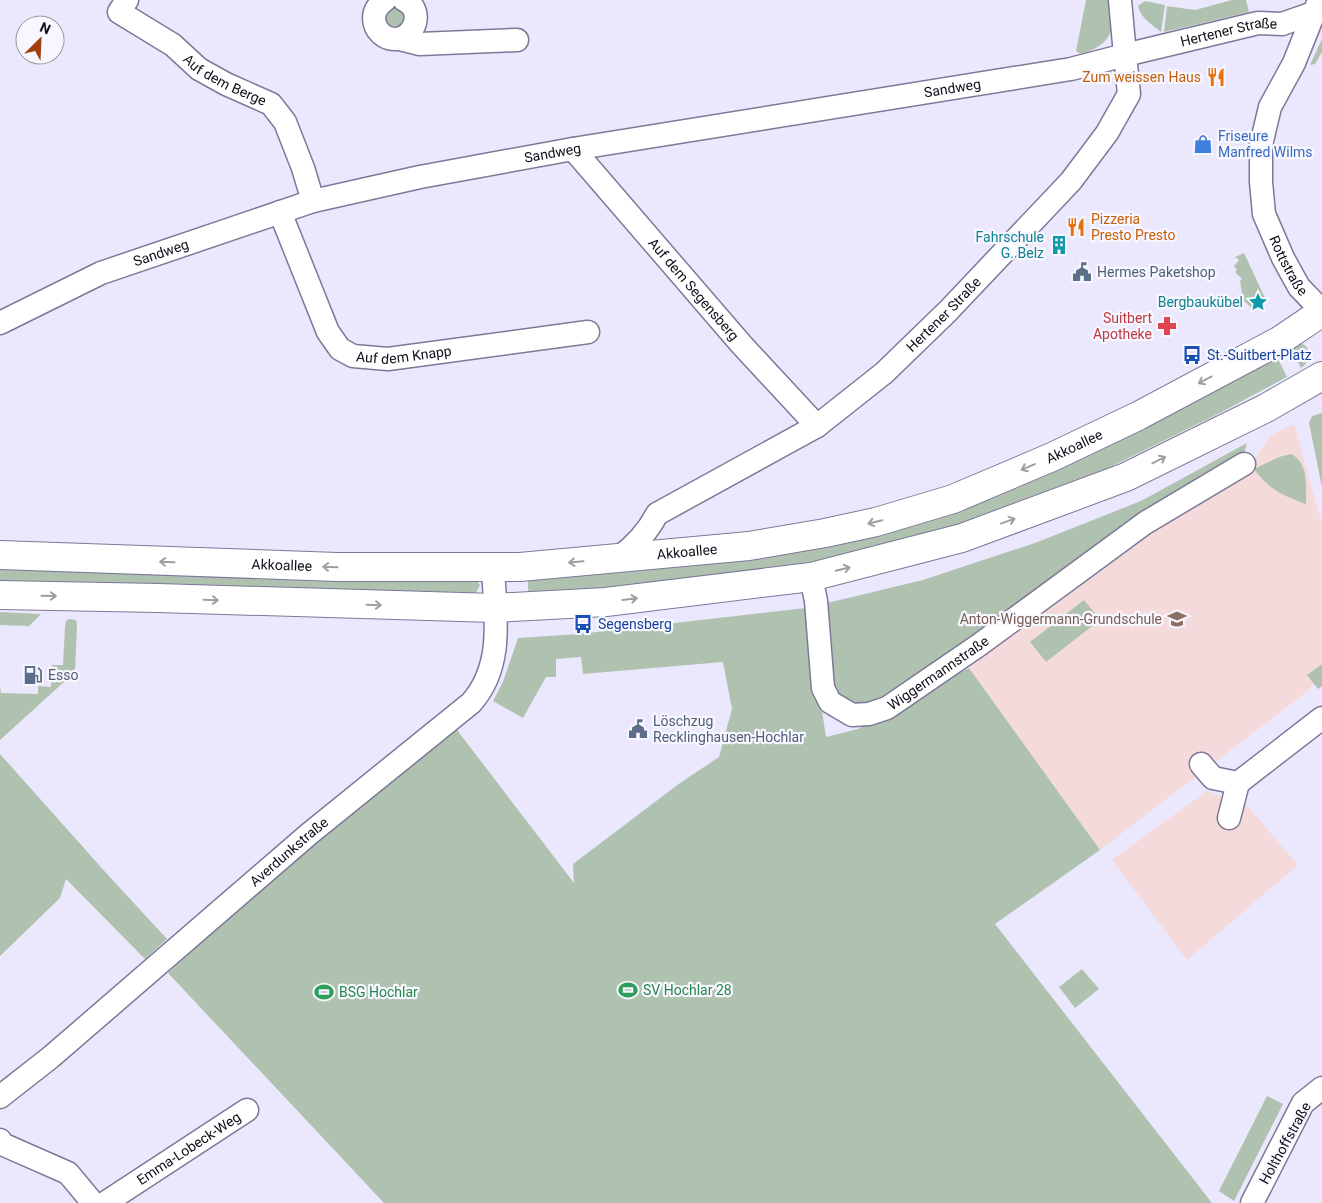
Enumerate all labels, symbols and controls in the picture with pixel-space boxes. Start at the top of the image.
street label: Hertener Straße [1179,14,1277,49]
north arrow [15,15,65,65]
text: N [38,19,53,37]
street label: Auf dem Berge [180,51,269,109]
restaurant icon: Zum weissen Haus [1205,66,1227,88]
place label: Zum weissen Haus [1082,69,1201,85]
street label: Sandweg [923,76,982,101]
place label: Friseure Manfred Wilms [1218,128,1313,160]
shop icon: Friseure Manfred Wilms [1192,133,1214,155]
street label: Sandweg [523,140,582,166]
place label: Pizzeria Presto Presto [1091,211,1176,243]
restaurant icon: Pizzeria Presto Presto [1065,216,1087,238]
place label: Fahrschule G. Belz [976,229,1044,261]
street label: Rottstraße [1266,233,1311,299]
building icon: Fahrschule G. Belz [1048,234,1070,256]
street label: Auf dem Segensberg [645,235,742,344]
street label: Sandweg [131,236,191,269]
public building icon: Hermes Paketshop [1071,261,1093,283]
place label: Hermes Paketshop [1097,264,1216,280]
street label: Hertener Straße [903,274,984,355]
place icon: Bergbaukübel [1247,291,1269,313]
place label: Bergbaukübel [1158,294,1243,310]
place label: Suitbert Apotheke [1093,310,1152,342]
pharmacy icon: Suitbert Apotheke [1156,315,1178,337]
street label: Auf dem Knapp [355,342,453,367]
bus stop icon: St.-Suitbert-Platz [1181,344,1203,366]
place label: St.-Suitbert-Platz [1207,347,1312,363]
one-way arrow [1198,376,1213,385]
street label: Akkoallee [1044,426,1105,467]
one-way arrow [1151,455,1166,465]
one-way arrow [1021,463,1036,473]
one-way arrow [1000,516,1015,525]
one-way arrow [868,517,884,527]
street label: Akkoallee [656,541,718,562]
street label: Akkoallee [251,556,312,574]
one-way arrow [160,557,176,567]
one-way arrow [568,557,584,567]
one-way arrow [322,562,338,572]
one-way arrow [834,563,850,573]
one-way arrow [40,591,56,600]
one-way arrow [622,594,638,604]
one-way arrow [203,595,219,604]
one-way arrow [365,600,381,609]
school or university icon: Anton-Wiggermann-Grundschule [1166,608,1188,630]
place label: Anton-Wiggermann-Grundschule [960,611,1162,627]
bus stop icon: Segensberg [572,613,594,635]
place label: Segensberg [598,616,672,632]
street label: Wiggermannstraße [885,633,992,713]
fuel station icon: Esso [22,664,44,686]
place label: Esso [48,667,78,683]
place label: Löschzug Recklinghausen-Hochlar [653,713,804,745]
public building icon: Löschzug Recklinghausen-Hochlar [627,718,649,740]
street label: Averdunkstraße [246,814,331,890]
sports icon: SV Hochlar 28 [617,979,639,1001]
sports icon: BSG Hochlar [313,981,335,1003]
place label: SV Hochlar 28 [643,982,732,998]
place label: BSG Hochlar [339,984,418,1000]
street label: Holthoffstraße [1256,1099,1314,1187]
street label: Emma-Lobeck-Weg [134,1108,244,1188]

